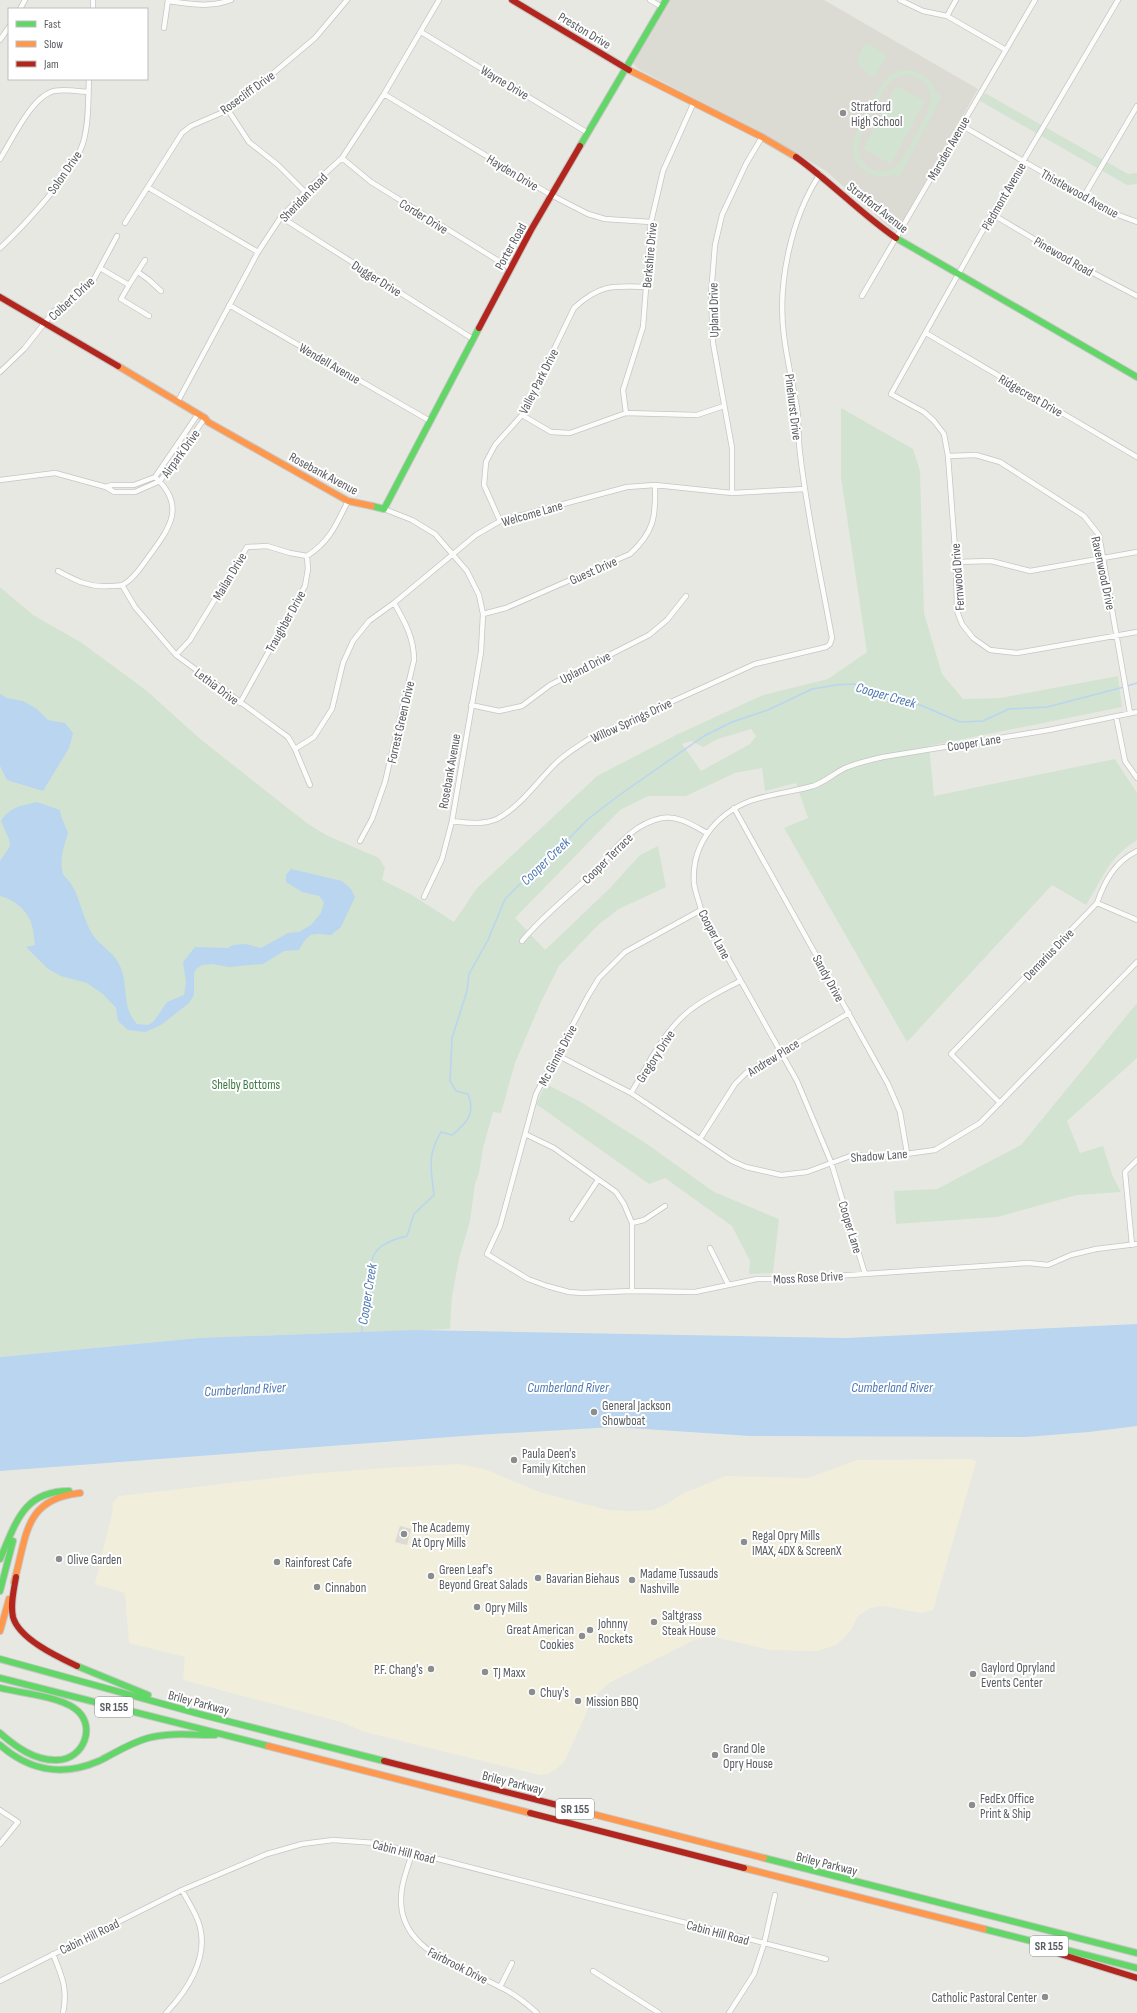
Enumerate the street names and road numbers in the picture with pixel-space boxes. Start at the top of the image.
street label: Preston Drive [555,9,614,53]
street label: Wayne Drive [477,62,532,104]
street label: Rosecliff Drive [217,68,278,118]
street label: Marsden Avenue [924,114,974,183]
street label: Solon Drive [44,148,85,197]
street label: Hayden Drive [484,151,541,195]
street label: Piedmont Avenue [978,160,1030,233]
street label: Thistlewood Avenue [1038,166,1121,222]
street label: Sheridan Road [276,170,331,226]
street label: Stratford Avenue [843,179,911,237]
street label: Corder Drive [396,196,451,238]
street label: Porter Road [491,220,530,273]
street label: Berkshire Drive [639,222,661,289]
street label: Pinewood Road [1031,233,1096,280]
street label: Dugger Drive [349,257,404,300]
street label: Colbert Drive [45,273,98,324]
street label: Upland Drive [706,282,722,338]
street label: Wendell Avenue [296,340,363,388]
street label: Valley Park Drive [516,346,562,417]
street label: Ridgecrest Drive [996,371,1065,421]
street label: Pinehurst Drive [781,373,805,441]
street label: Airpark Drive [157,426,204,482]
street label: Rosebank Avenue [286,449,361,499]
street label: Welcome Lane [500,498,565,530]
street label: Ravenwood Drive [1087,535,1119,611]
street label: Fernwood Drive [948,543,968,611]
street label: Mailan Drive [209,550,250,603]
street label: Guest Drive [567,553,620,589]
street label: Traughber Drive [262,588,309,655]
street label: Upland Drive [557,648,614,688]
street label: Lethia Drive [191,665,242,709]
street label: Forrest Green Drive [384,679,418,765]
street label: Willow Springs Drive [588,695,675,747]
street label: Cooper Lane [946,731,1002,755]
street label: Rosebank Avenue [436,732,464,810]
street label: Cooper Terrace [579,830,637,888]
street label: Cooper Lane [694,907,734,962]
street label: Demarius Drive [1020,925,1077,984]
street label: Sandy Drive [809,952,848,1005]
street label: Mc Ginnis Drive [535,1022,581,1089]
street label: Gregory Drive [633,1027,679,1086]
street label: Andrew Place [744,1036,802,1081]
street label: Shadow Lane [850,1146,908,1166]
street label: Cooper Lane [834,1199,866,1255]
street label: Moss Rose Drive [773,1268,844,1288]
street label: Briley Parkway [166,1687,231,1719]
road number: SR 155 [95,1697,133,1717]
street label: Briley Parkway [480,1768,545,1798]
road number: SR 155 [556,1799,594,1819]
street label: Cabin Hill Road [371,1836,437,1867]
street label: Briley Parkway [794,1849,859,1879]
street label: Cabin Hill Road [57,1916,122,1958]
street label: Cabin Hill Road [685,1917,751,1949]
road number: SR 155 [1030,1936,1068,1956]
street label: Fairbrook Drive [425,1944,490,1988]

